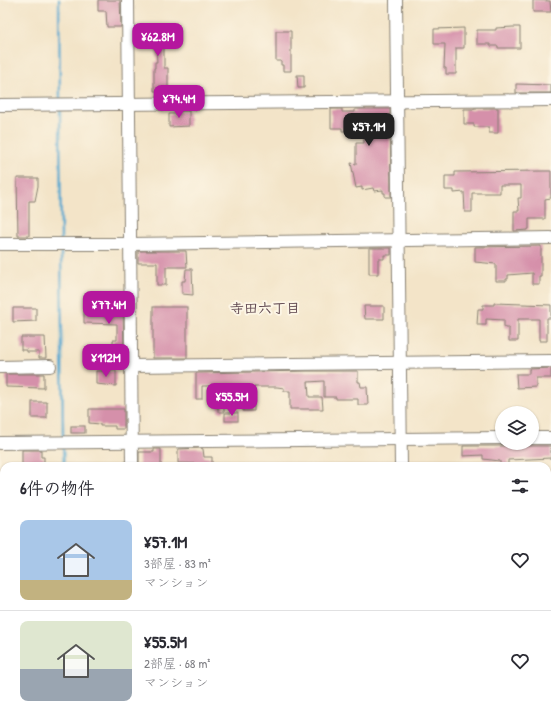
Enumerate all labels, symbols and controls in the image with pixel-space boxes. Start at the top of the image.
pin: ¥62.8M [125,23,191,57]
text: ¥62.8M [141,27,175,45]
pin: ¥74.4M [146,85,212,119]
text: ¥74.4M [163,89,195,107]
pin: ¥57.1M [336,113,402,147]
text: ¥57.1M [352,117,386,135]
pin: ¥77.4M [76,291,142,325]
text: ¥77.4M [92,295,126,313]
district label: 寺田六丁目 [230,298,300,317]
pin: ¥112M [78,344,134,378]
text: ¥112M [91,348,121,366]
pin: ¥55.5M [199,383,265,417]
text: ¥55.5M [215,387,249,405]
map controls [495,406,539,450]
button: layers [495,406,539,450]
icon: filters [509,475,531,497]
text: 6件の物件 [20,476,95,499]
text: ¥57.1M [144,530,187,553]
icon: home [52,536,100,584]
icon: heart [509,549,531,571]
text: 3部屋 · 83 m² [144,554,211,572]
text: マンション [144,573,208,591]
text: ¥55.5M [144,630,187,653]
icon: home [52,637,100,685]
icon: heart [509,650,531,672]
text: 2部屋 · 68 m² [144,654,210,672]
text: マンション [144,673,208,691]

